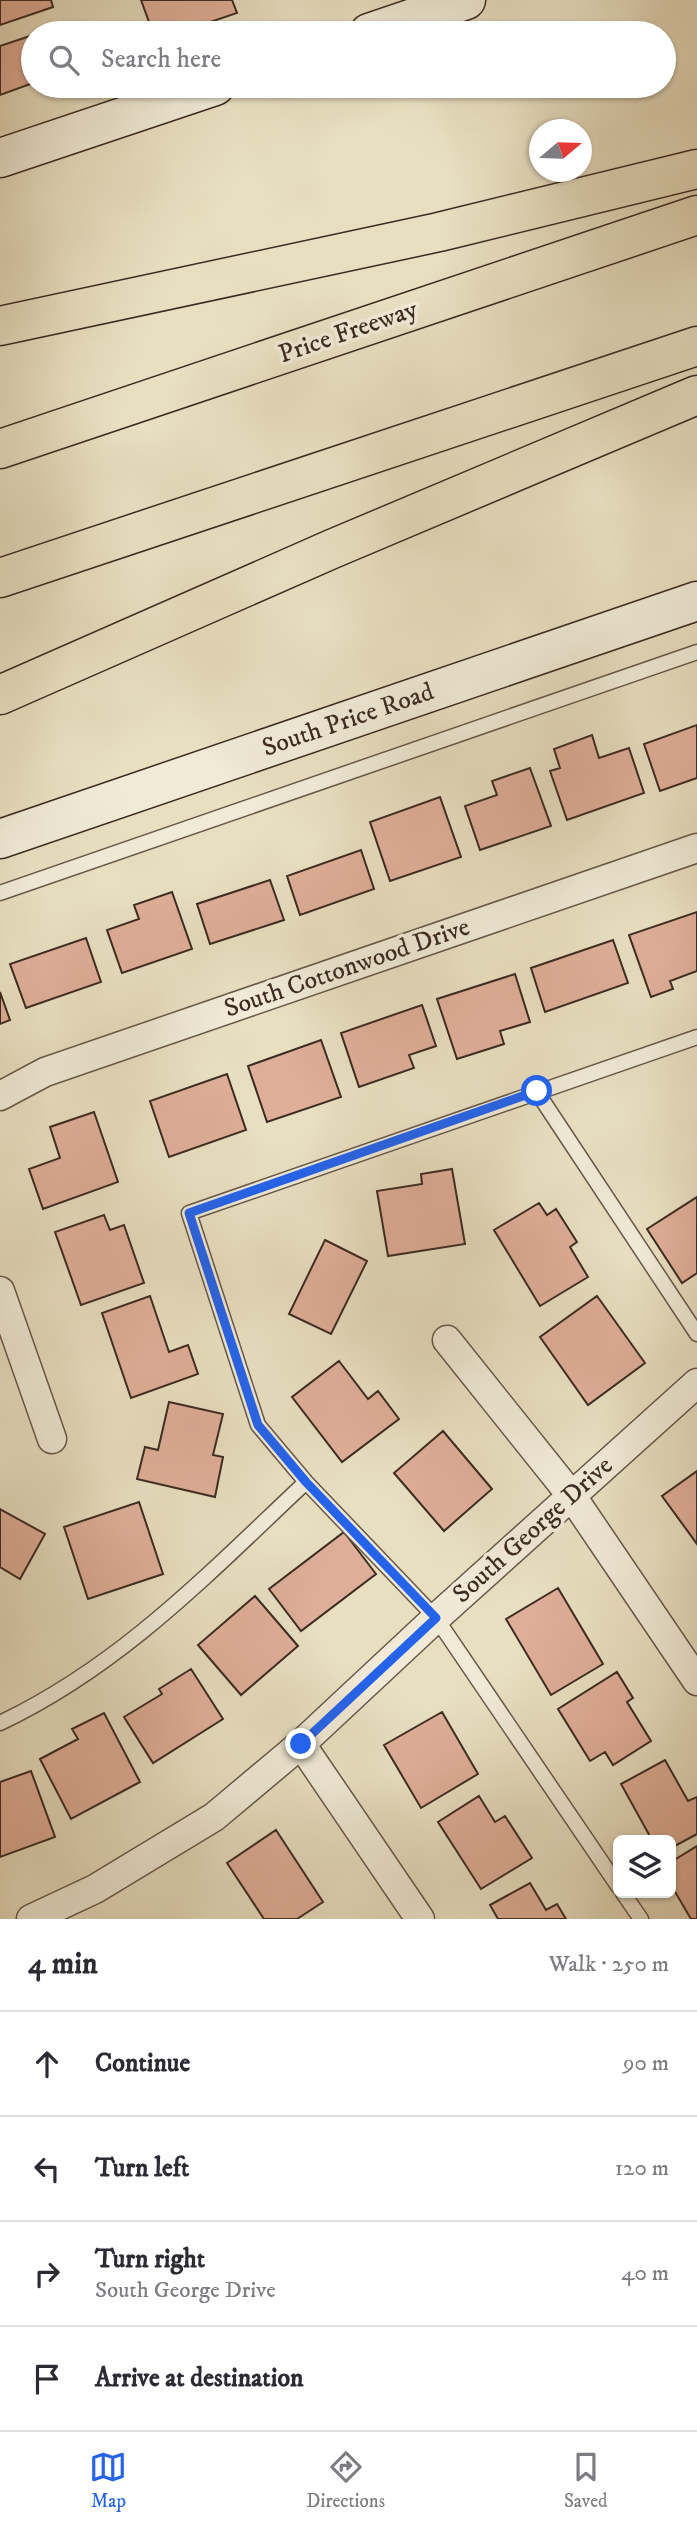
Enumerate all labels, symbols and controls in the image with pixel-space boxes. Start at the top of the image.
search box [21,21,676,98]
icon: search [45,41,83,79]
text: Search here [101,43,221,76]
north arrow [529,119,592,182]
street label: Price Freeway [274,293,422,371]
street label: South Price Road [258,675,438,765]
street label: South Cottonwood Drive [220,910,474,1026]
route start [521,1075,552,1106]
street label: South George Drive [446,1449,620,1611]
route end [285,1728,316,1759]
map controls [613,1835,676,1898]
button: layers [613,1835,676,1898]
text: 4 min [28,1946,98,1983]
text: Walk · 250 m [549,1950,669,1979]
icon: ahead [28,2045,66,2083]
text: Continue [95,2047,190,2080]
text: 90 m [623,2049,669,2078]
icon: left [28,2150,66,2188]
text: Turn left [95,2152,189,2185]
text: 120 m [615,2154,669,2183]
text: Turn right [95,2243,205,2276]
icon: right [28,2255,66,2293]
text: 40 m [621,2259,669,2288]
text: South George Drive [95,2276,276,2305]
icon: arrive [28,2360,66,2398]
text: Arrive at destination [95,2362,304,2395]
tab: Map [89,2448,127,2513]
tab: Directions [306,2448,385,2513]
tab: Saved [564,2448,608,2513]

